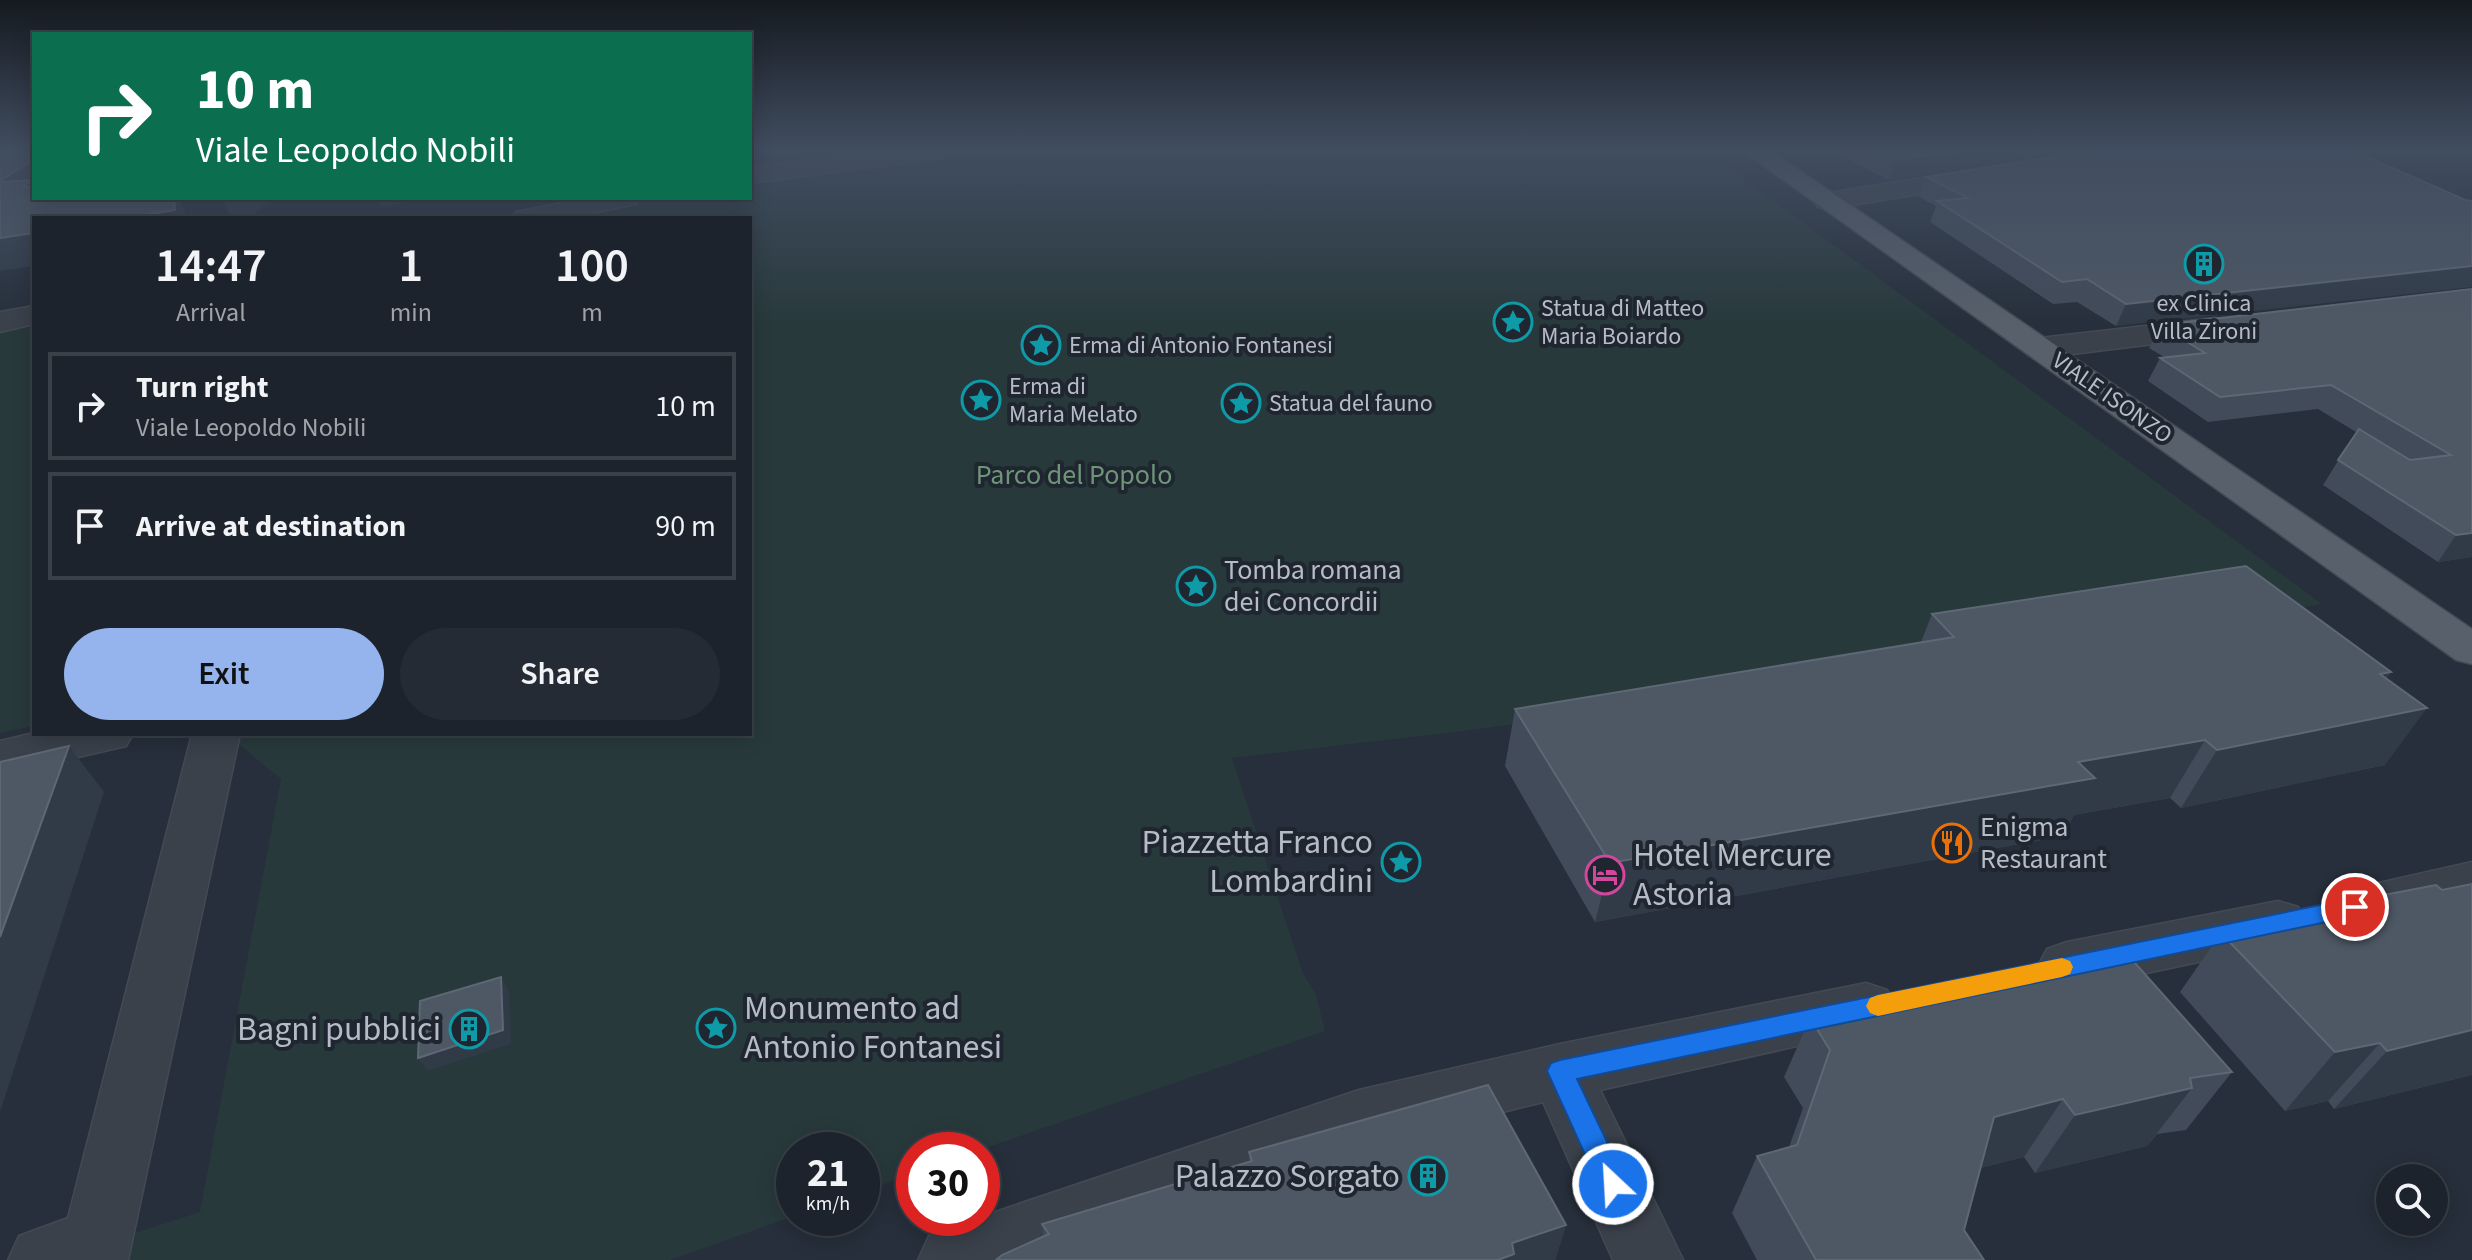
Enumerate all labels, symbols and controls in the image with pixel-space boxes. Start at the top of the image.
text: 10 m [196,51,314,130]
icon: right [64,64,168,168]
text: Viale Leopoldo Nobili [196,125,515,176]
text: 14:47 [155,232,267,300]
text: 1 [399,232,423,300]
text: 100 [555,232,629,300]
building icon: ex Clinica Villa Zironi [2183,243,2225,285]
place label: ex Clinica Villa Zironi [2151,286,2257,349]
place label: Statua di Matteo Maria Boiardo [1541,291,1704,354]
text: Arrival [176,294,246,331]
text: min [390,294,432,331]
text: m [581,294,603,331]
place icon: Statua di Matteo Maria Boiardo [1492,301,1534,343]
place icon: Erma di Antonio Fontanesi [1020,324,1062,366]
place label: Erma di Antonio Fontanesi [1069,328,1333,363]
street label: VIALE ISONZO [2045,344,2179,452]
text: Turn right [136,366,268,409]
place label: Erma di Maria Melato [1009,369,1138,432]
place icon: Erma di Maria Melato [960,379,1002,421]
place icon: Statua del fauno [1220,382,1262,424]
icon: right [68,384,112,428]
text: 10 m [655,385,716,428]
place label: Statua del fauno [1269,386,1433,421]
text: Viale Leopoldo Nobili [136,409,367,446]
park label: Parco del Popolo [976,455,1172,495]
icon: arrive [68,504,112,548]
text: Arrive at destination [136,505,406,548]
text: 90 m [655,505,716,548]
place label: Tomba romana dei Concordii [1224,550,1402,622]
place icon: Tomba romana dei Concordii [1175,565,1217,607]
button: Exit [64,628,384,720]
button: Share [400,628,720,720]
place label: Enigma Restaurant [1980,807,2107,879]
place label: Piazzetta Franco Lombardini [1142,818,1373,906]
restaurant icon: Enigma Restaurant [1931,822,1973,864]
place label: Hotel Mercure Astoria [1633,831,1832,919]
place icon: Piazzetta Franco Lombardini [1380,841,1422,883]
hotel icon: Hotel Mercure Astoria [1584,854,1626,896]
pin [2321,873,2389,941]
icon: arrive [2333,885,2377,929]
place label: Monumento ad Antonio Fontanesi [744,984,1002,1072]
place label: Bagni pubblici [237,1005,441,1054]
place icon: Monumento ad Antonio Fontanesi [695,1007,737,1049]
building icon: Bagni pubblici [448,1008,490,1050]
speed limit sign: 30 [896,1132,1000,1236]
position arrow [1571,1142,1655,1226]
text: 21 [807,1145,849,1202]
place label: Palazzo Sorgato [1175,1152,1400,1201]
building icon: Palazzo Sorgato [1407,1155,1449,1197]
map controls [2376,1164,2448,1236]
button: search [2376,1164,2448,1236]
text: km/h [806,1190,850,1218]

